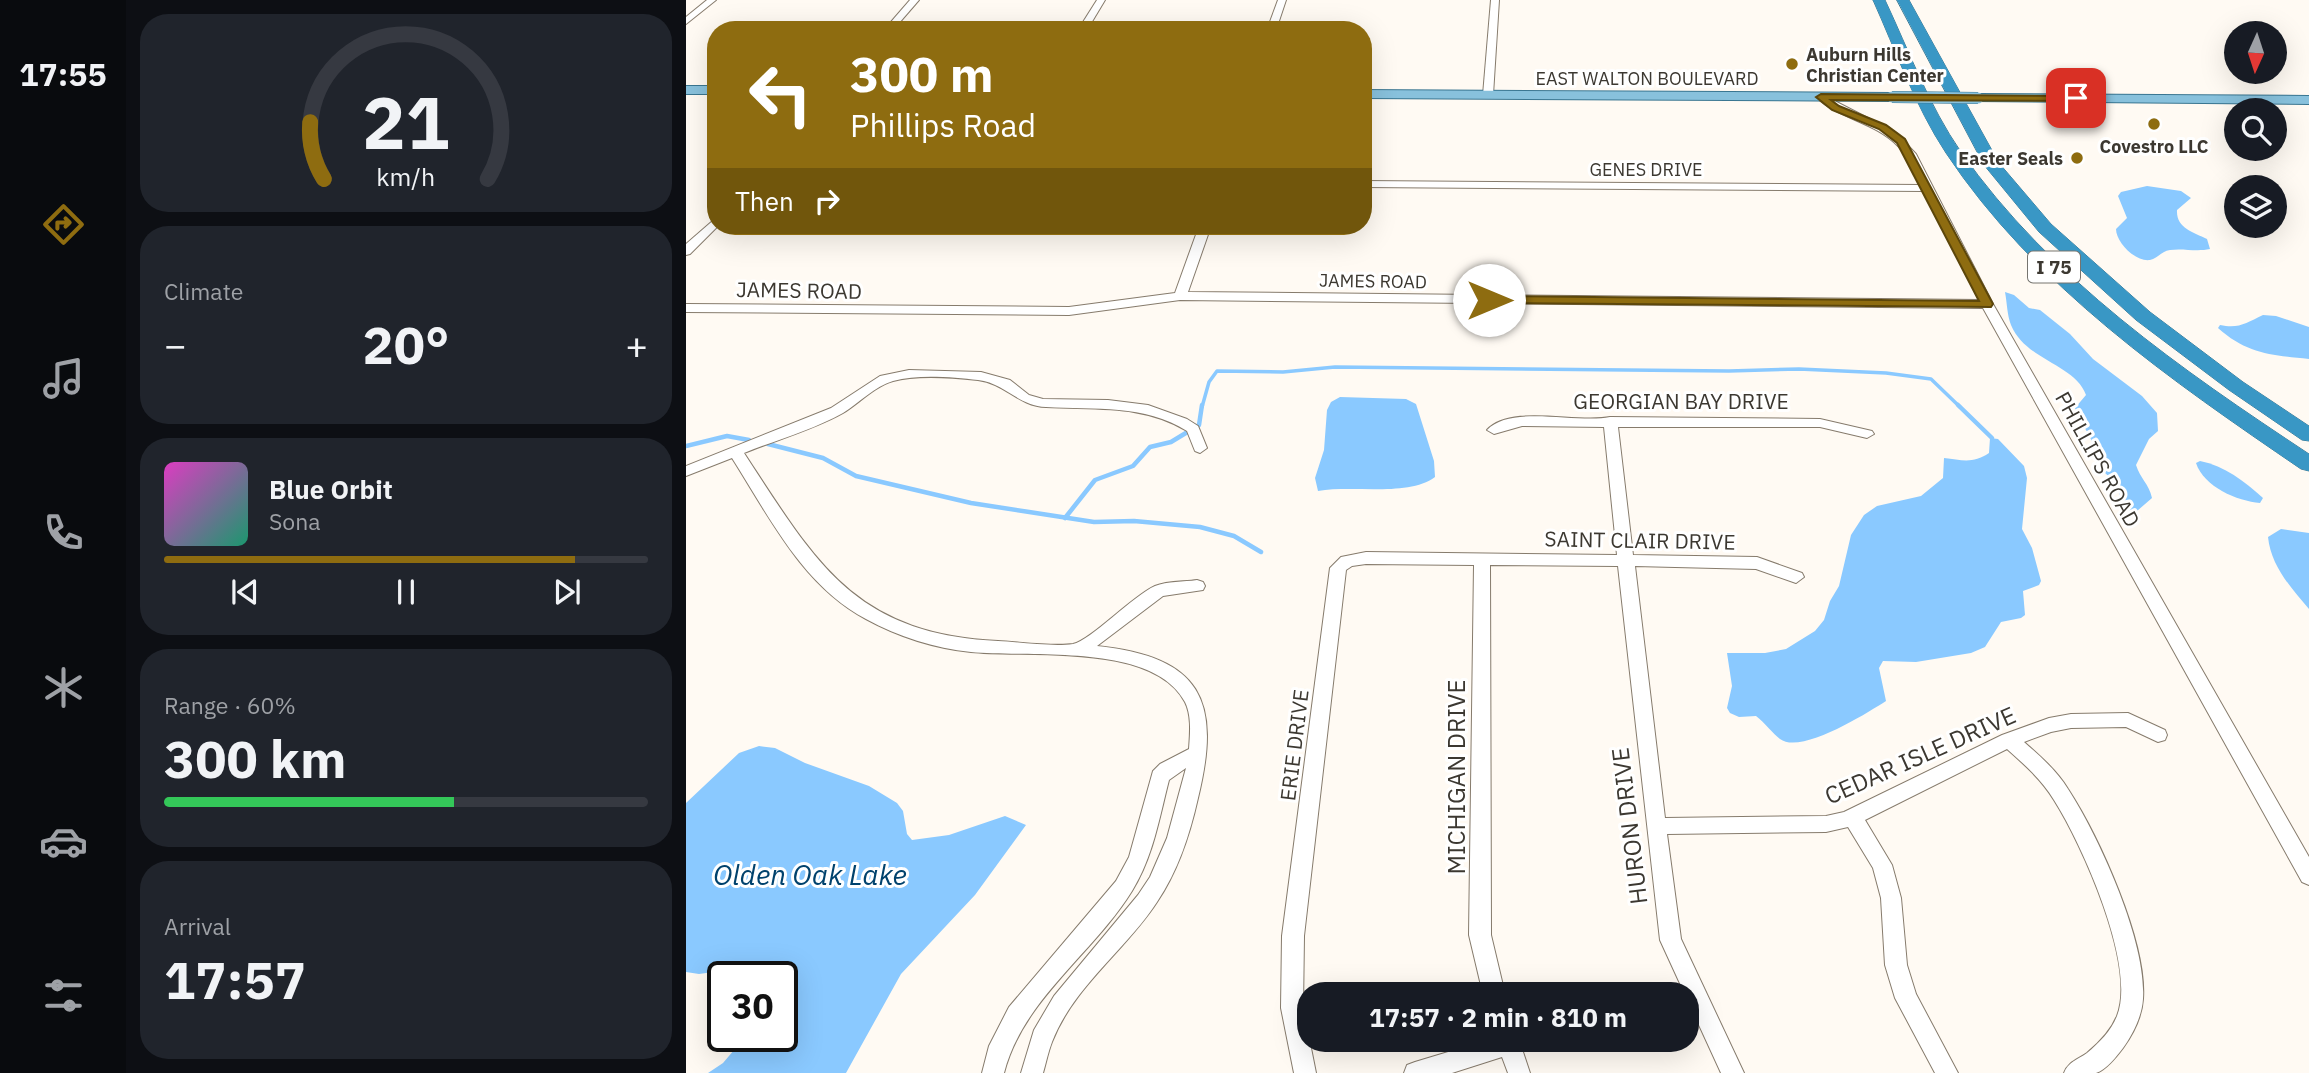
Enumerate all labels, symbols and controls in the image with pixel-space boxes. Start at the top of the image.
north arrow [2224,21,2287,84]
map controls [2224,21,2287,238]
text: 300 m [850,42,994,105]
place label: Auburn Hills Christian Center [1806,43,1944,87]
icon: left [735,49,826,140]
text: 17:55 [19,53,107,95]
marker: Auburn Hills Christian Center [1784,56,1800,72]
street label: EAST WALTON BOULEVARD [1535,67,1759,90]
pin [2046,68,2106,128]
text: 21 [362,74,450,169]
icon: arrive [2057,79,2095,117]
button: search [2224,98,2287,161]
text: Phillips Road [850,104,1036,146]
marker: Covestro LLC [2146,116,2162,132]
place label: Covestro LLC [2100,135,2209,158]
place label: Easter Seals [1958,147,2063,170]
marker: Easter Seals [2069,150,2085,166]
street label: GENES DRIVE [1589,158,1703,181]
text: km/h [377,160,435,193]
button: layers [2224,175,2287,238]
icon: right [808,182,846,220]
text: Then [735,184,794,218]
icon: directions [39,200,88,249]
road number: I 75 [2028,252,2080,282]
position arrow [1452,263,1526,337]
street label: JAMES ROAD [1319,269,1427,293]
street label: JAMES ROAD [736,275,862,305]
text: Climate [164,276,243,306]
text: 20° [363,311,449,378]
text: − [164,320,187,369]
text: + [625,320,648,369]
icon: music [39,354,88,403]
street label: PHILLIPS ROAD [2049,386,2147,532]
street label: GEORGIAN BAY DRIVE [1573,387,1789,415]
text: Blue Orbit [269,472,393,506]
text: Sona [269,506,321,536]
icon: phone [39,508,88,557]
street label: SAINT CLAIR DRIVE [1544,524,1736,556]
icon: previous [226,573,264,611]
icon: pause [387,573,425,611]
icon: next [548,573,586,611]
icon: climate [39,663,88,712]
street label: MICHIGAN DRIVE [1440,680,1472,874]
street label: ERIE DRIVE [1273,688,1315,802]
text: Range · 60% [164,690,296,720]
street label: CEDAR ISLE DRIVE [1819,698,2021,812]
text: 300 km [164,725,346,792]
street label: HURON DRIVE [1604,746,1654,906]
icon: car [39,817,88,866]
water label: Olden Oak Lake [713,856,907,893]
text: Arrival [164,911,231,941]
text: 17:57 [164,946,306,1013]
speed limit sign: 30 [707,961,798,1052]
icon: filters [39,971,88,1020]
text: 17:57 · 2 min · 810 m [1369,1000,1627,1034]

